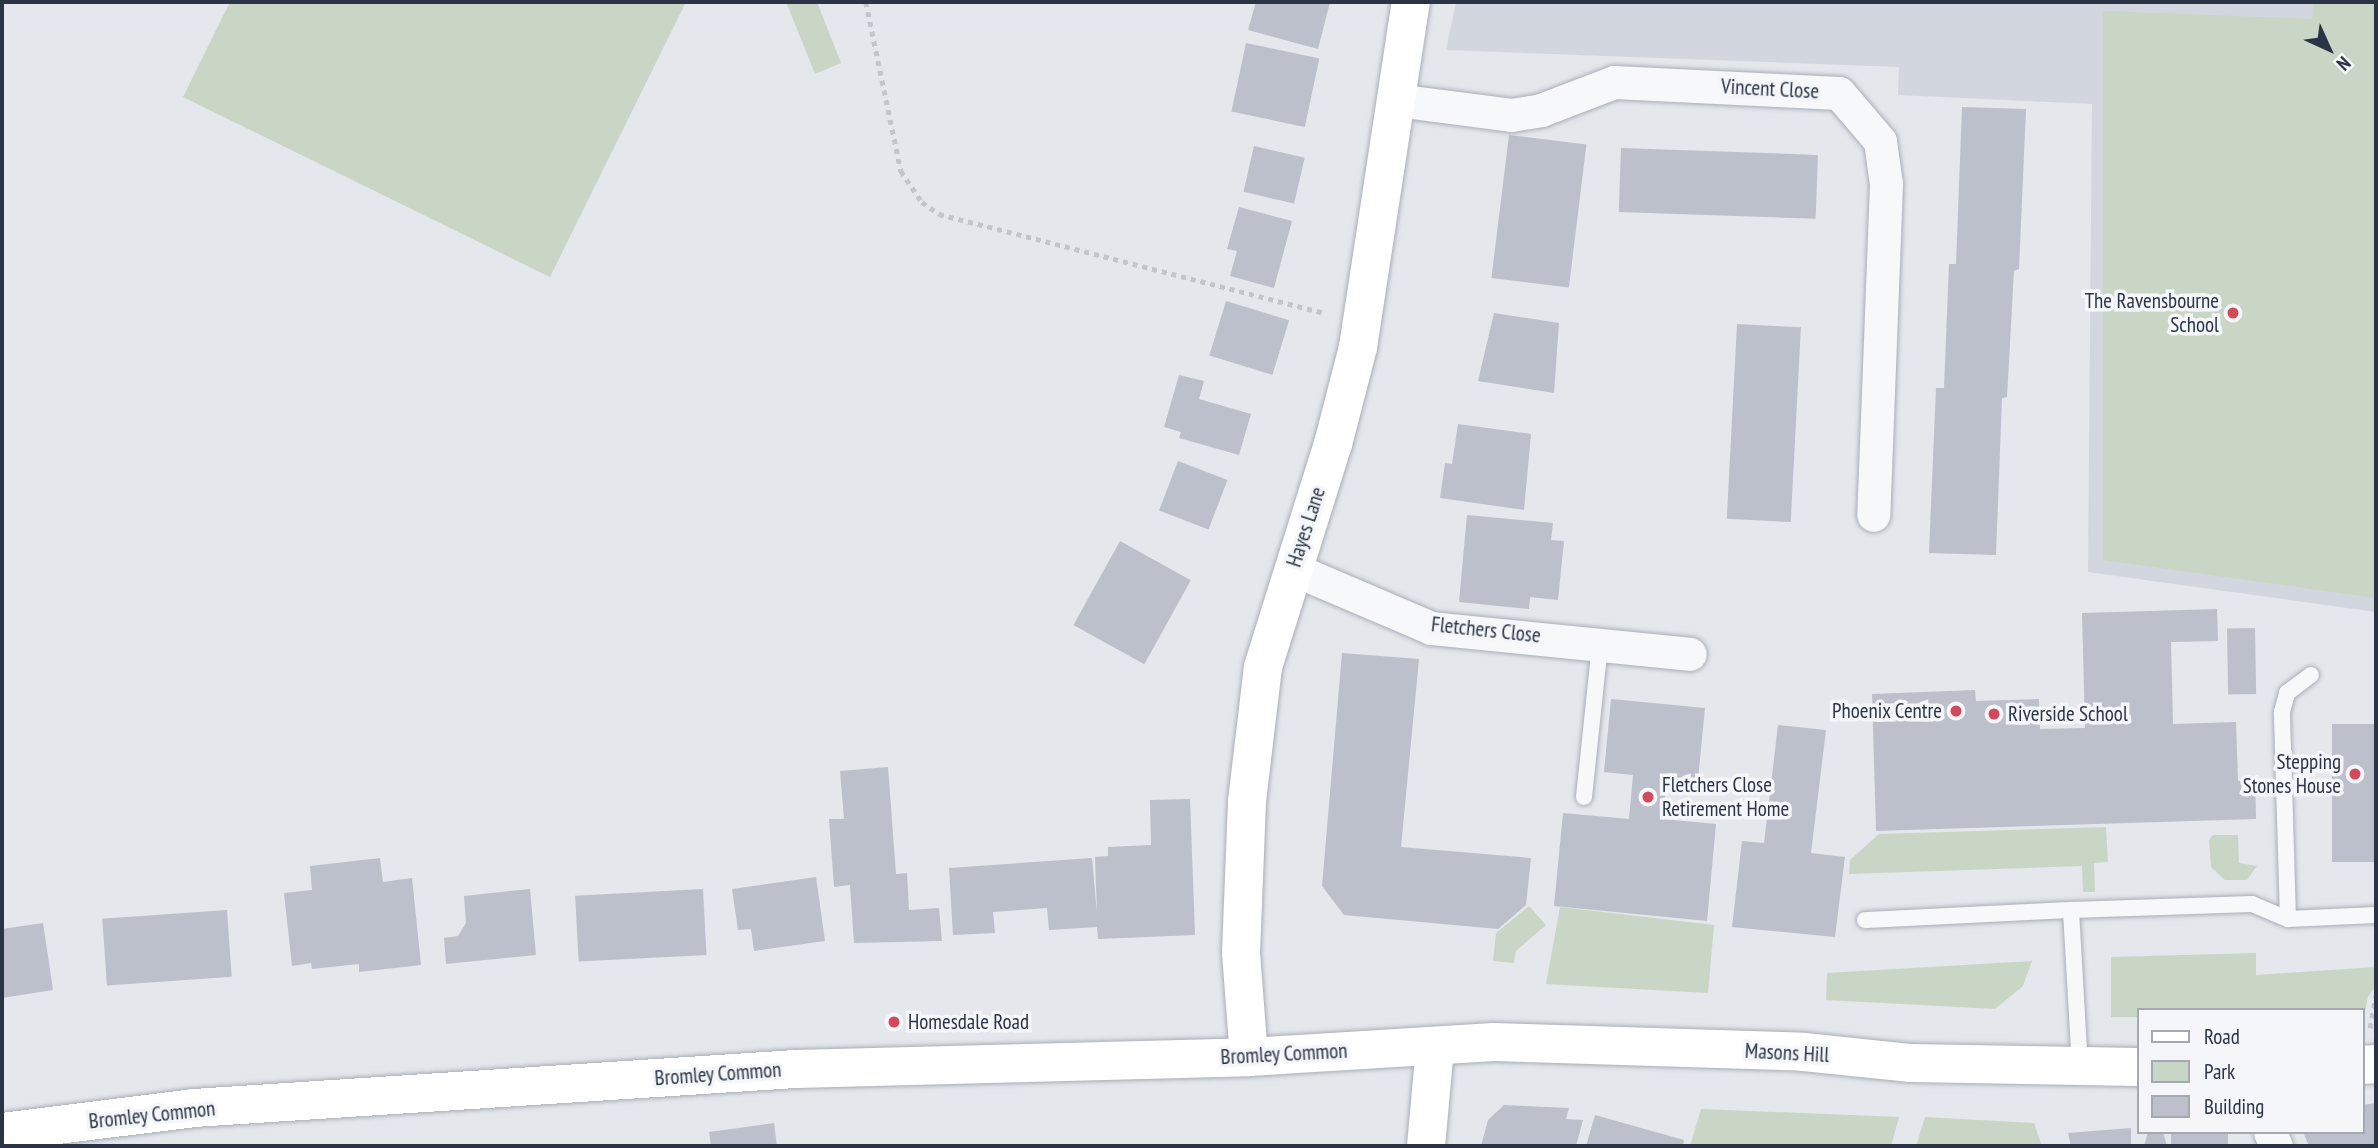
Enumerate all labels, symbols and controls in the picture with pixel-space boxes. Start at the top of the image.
north arrow [2294,14,2364,84]
text: N [2332,52,2356,76]
street label: Vincent Close [1720,74,1820,104]
place label: The Ravensbourne School [2085,288,2219,338]
marker: The Ravensbourne School [2225,305,2241,321]
street label: Hayes Lane [1281,484,1331,570]
street label: Fletchers Close [1430,612,1542,648]
place label: Phoenix Centre [1832,698,1942,724]
place label: Riverside School [2008,701,2128,727]
marker: Phoenix Centre [1948,703,1964,719]
marker: Riverside School [1986,706,2002,722]
place label: Stepping Stones House [2243,749,2341,799]
marker: Stepping Stones House [2347,766,2363,782]
place label: Fletchers Close Retirement Home [1662,772,1789,822]
marker: Fletchers Close Retirement Home [1640,789,1656,805]
legend [2136,1008,2364,1134]
place label: Homesdale Road [908,1009,1029,1035]
marker: Homesdale Road [886,1014,902,1030]
text: Road [2204,1023,2240,1050]
street label: Bromley Common [1220,1038,1348,1070]
street label: Masons Hill [1744,1038,1830,1068]
street label: Bromley Common [653,1057,783,1091]
text: Park [2204,1058,2235,1085]
text: Building [2204,1093,2264,1120]
street label: Bromley Common [87,1096,217,1134]

